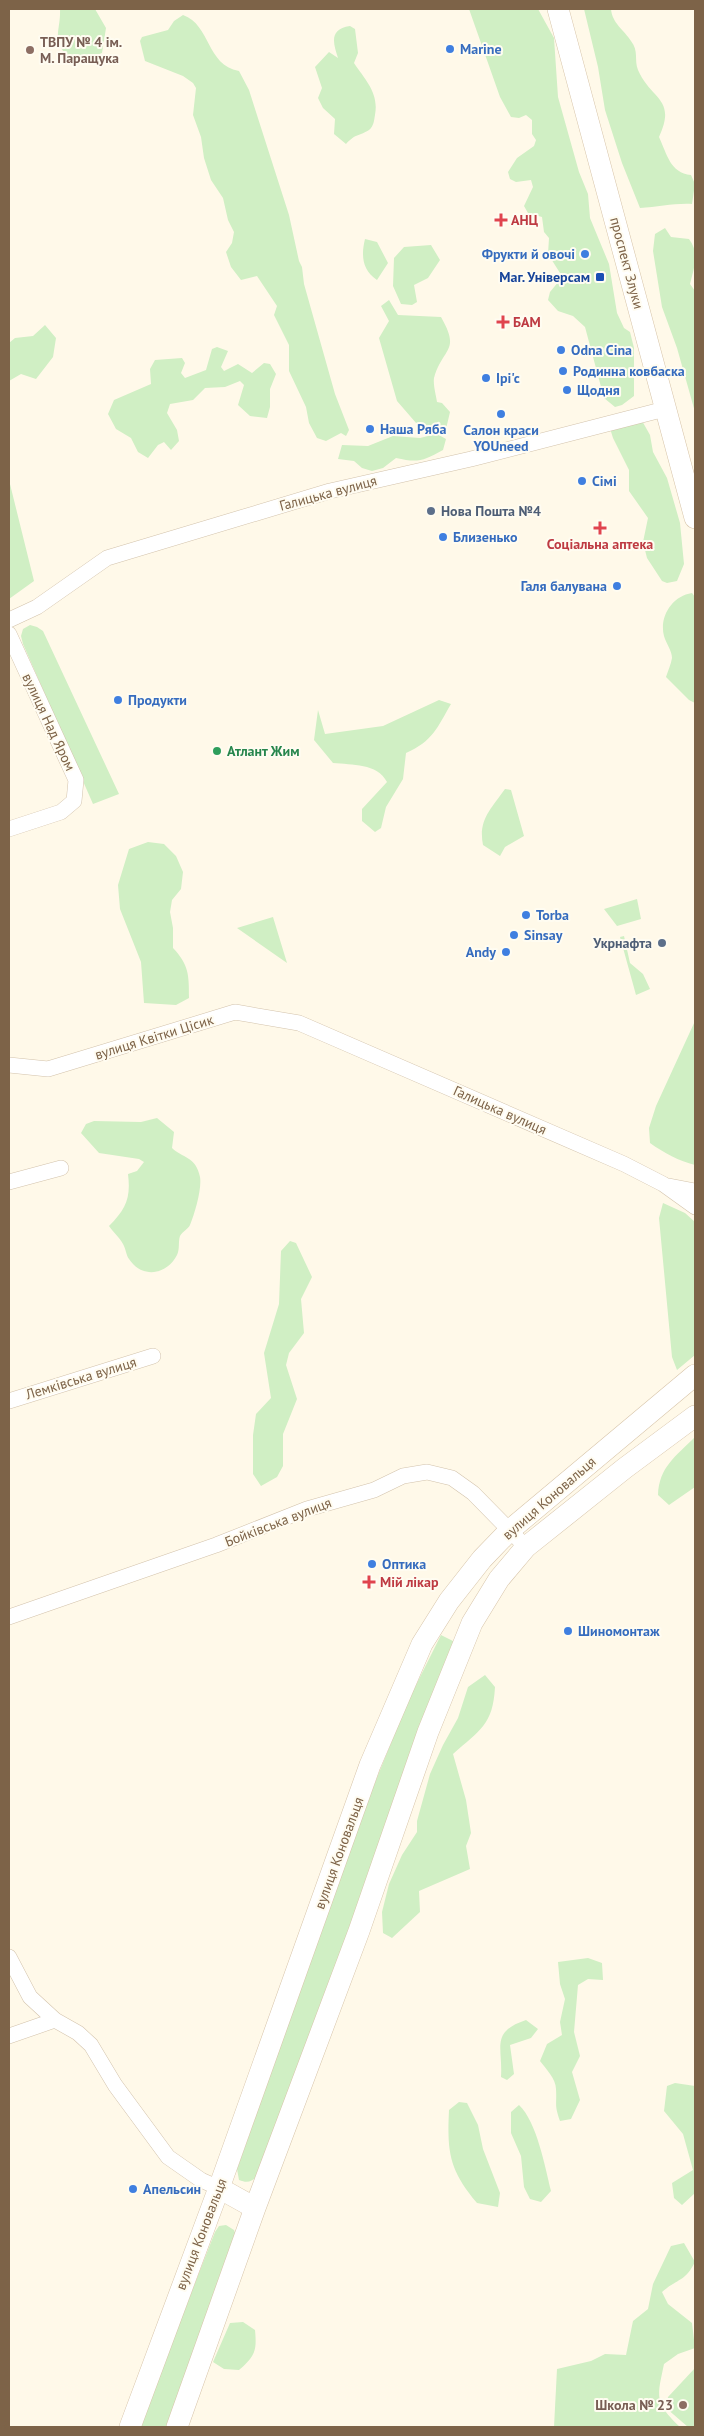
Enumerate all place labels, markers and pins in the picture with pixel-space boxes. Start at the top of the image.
place label: ТВПУ № 4 ім. М. Паращука [40,33,122,67]
place label: Marine [460,40,502,58]
marker: Marine [444,43,456,55]
marker: ТВПУ № 4 ім. М. Паращука [24,44,36,56]
place label: АНЦ [511,211,539,229]
marker: АНЦ [495,214,507,226]
place label: Фрукти й овочі [482,245,575,263]
marker: Фрукти й овочі [579,248,591,260]
place label: Маг. Універсам [499,268,590,286]
marker: Маг. Універсам [594,271,606,283]
place label: БАМ [513,313,541,331]
marker: БАМ [497,316,509,328]
place label: Odna Cina [571,341,632,359]
marker: Odna Cina [555,344,567,356]
place label: Родинна ковбаска [573,362,685,380]
marker: Родинна ковбаска [557,365,569,377]
place label: Ірі'с [496,369,520,387]
marker: Ірі'с [480,372,492,384]
place label: Щодня [577,381,620,399]
marker: Щодня [561,384,573,396]
marker: Салон краси YOUneed [495,408,507,420]
place label: Наша Ряба [380,420,446,438]
place label: Салон краси YOUneed [463,421,539,455]
marker: Наша Ряба [364,423,376,435]
place label: Сімі [592,472,617,490]
marker: Сімі [576,475,588,487]
place label: Нова Пошта №4 [441,502,541,520]
marker: Нова Пошта №4 [425,505,437,517]
marker: Соціальна аптека [594,522,606,534]
place label: Близенько [453,528,518,546]
marker: Близенько [437,531,449,543]
place label: Соціальна аптека [547,535,653,553]
place label: Галя балувана [521,577,607,595]
marker: Галя балувана [611,580,623,592]
place label: Продукти [128,691,187,709]
marker: Продукти [112,694,124,706]
place label: Атлант Жим [227,742,299,760]
marker: Атлант Жим [211,745,223,757]
place label: Torba [536,906,569,924]
marker: Torba [520,909,532,921]
place label: Sinsay [524,926,563,944]
marker: Sinsay [508,929,520,941]
place label: Укрнафта [592,934,652,952]
marker: Укрнафта [656,937,668,949]
place label: Andy [466,943,496,961]
marker: Andy [500,946,512,958]
place label: Оптика [382,1555,426,1573]
marker: Оптика [366,1558,378,1570]
place label: Мій лікар [380,1573,439,1591]
marker: Мій лікар [362,1575,376,1589]
place label: Шиномонтаж [578,1622,660,1640]
marker: Шиномонтаж [562,1625,574,1637]
place label: Апельсин [143,2180,201,2198]
marker: Апельсин [127,2183,139,2195]
place label: Школа № 23 [595,2396,673,2414]
marker: Школа № 23 [677,2399,689,2411]

